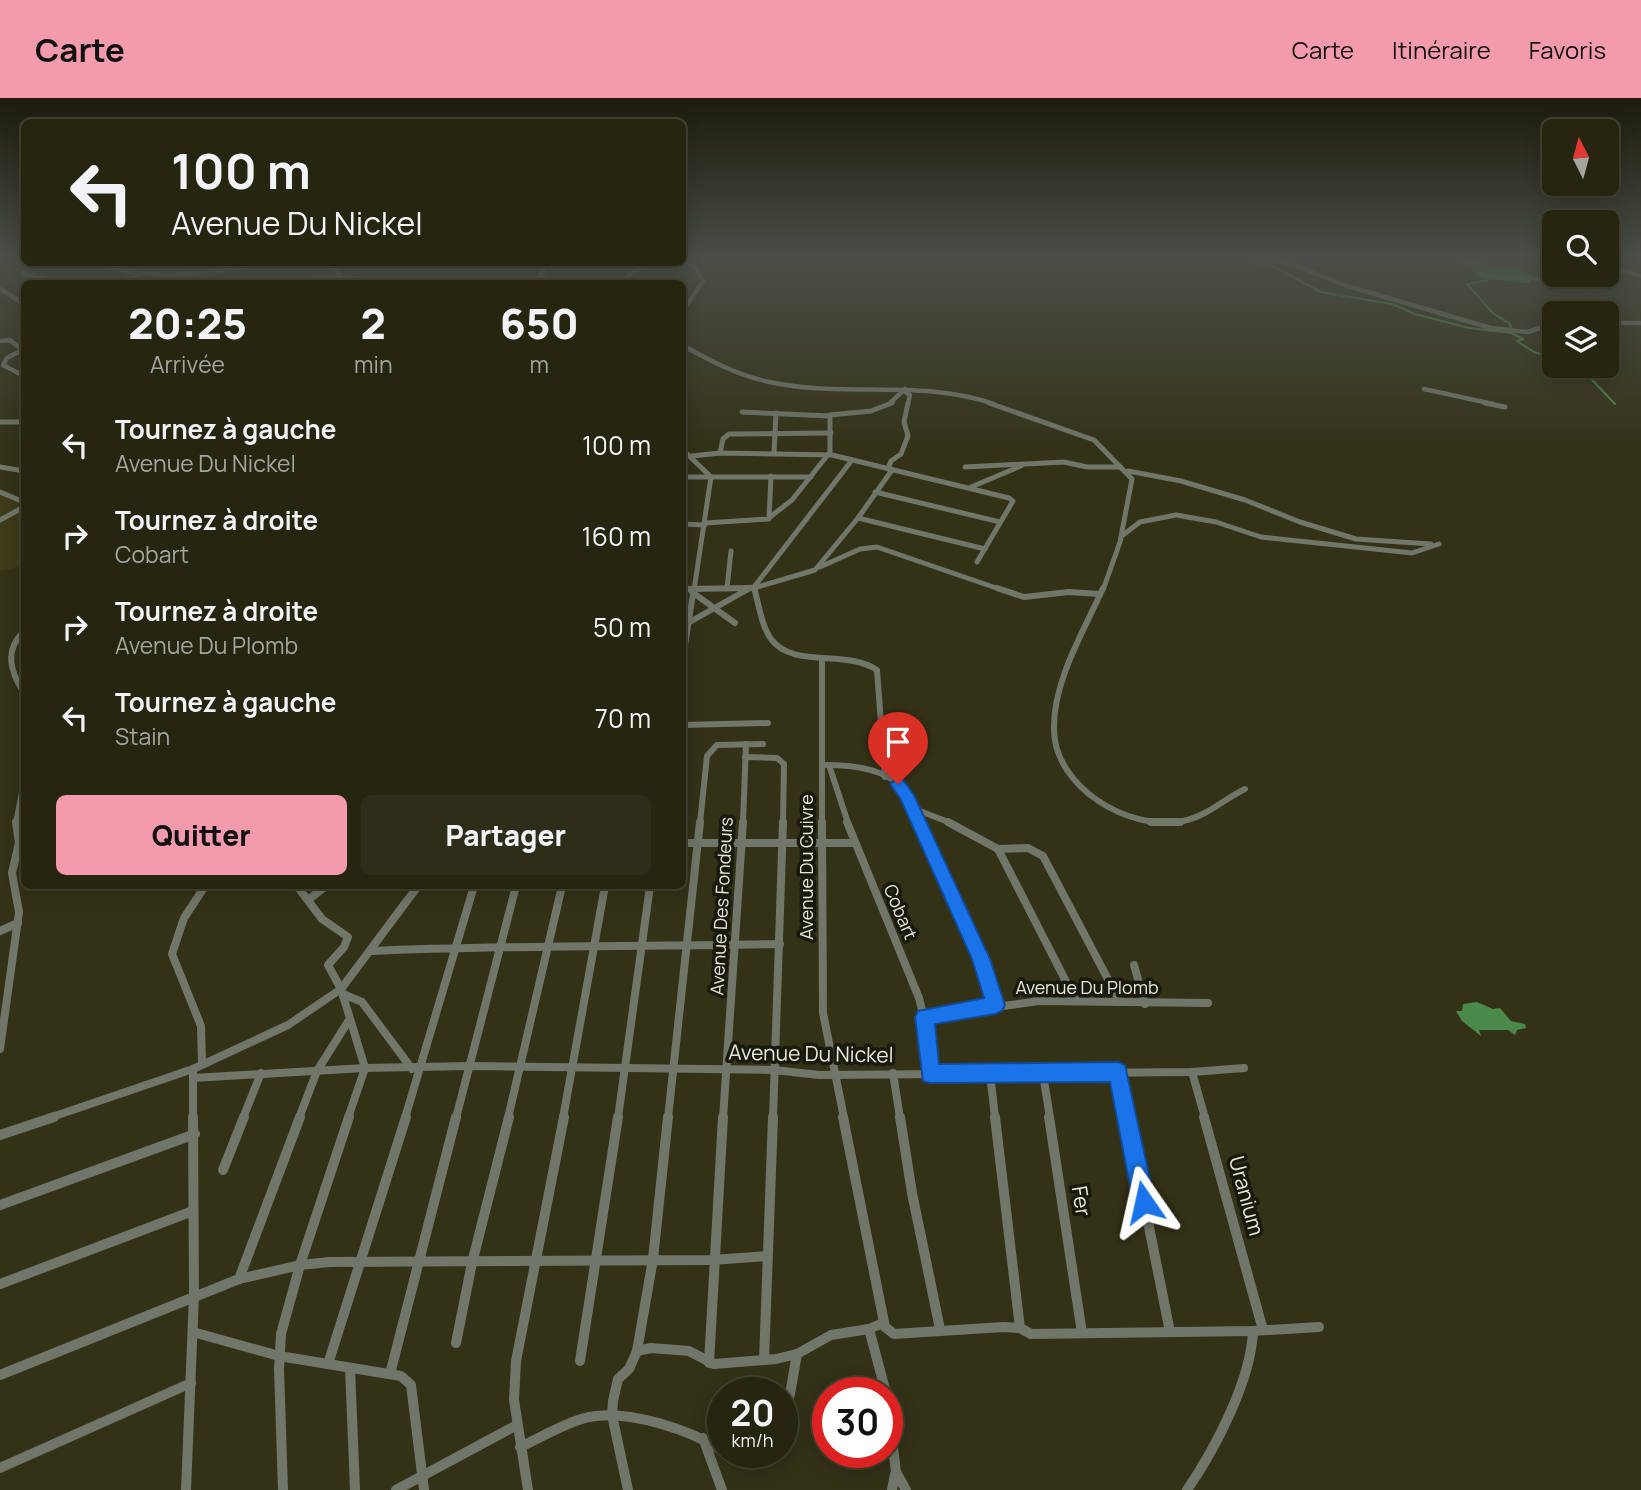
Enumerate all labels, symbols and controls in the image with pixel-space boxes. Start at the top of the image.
text: Carte [35,27,125,72]
text: Carte [1292,33,1354,66]
text: Itinéraire [1392,33,1491,66]
text: Favoris [1529,33,1606,66]
north arrow [1542,119,1619,196]
map controls [1542,119,1619,378]
text: 100 m [171,137,311,204]
icon: left [56,147,147,238]
text: Avenue Du Nickel [171,201,423,245]
button: search [1542,210,1619,287]
text: 20:25 [128,294,247,352]
text: 2 [361,294,386,352]
text: 650 [500,294,579,352]
button: layers [1542,301,1619,378]
text: Arrivée [150,348,225,380]
text: min [354,348,393,380]
text: m [530,348,549,380]
text: Tournez à gauche [115,411,336,447]
icon: left [56,426,94,464]
text: 100 m [582,427,651,463]
text: Avenue Du Nickel [115,447,296,479]
text: Tournez à droite [115,502,318,538]
icon: right [56,517,94,555]
text: 160 m [582,518,651,554]
text: Cobart [115,538,189,570]
text: Tournez à droite [115,593,318,629]
icon: right [56,608,94,646]
text: 50 m [593,609,651,645]
text: Avenue Du Plomb [115,629,298,661]
text: Tournez à gauche [115,684,336,720]
icon: left [56,699,94,737]
text: 70 m [595,700,651,736]
pin [868,712,928,784]
text: Stain [115,720,170,752]
icon: arrive [879,723,917,761]
street label: Avenue Du Cuivre [794,794,818,940]
button: Quitter [56,795,347,875]
button: Partager [361,795,651,875]
street label: Avenue Des Fondeurs [704,816,738,996]
street label: Cobart [879,880,923,943]
street label: Avenue Du Plomb [1015,975,1159,999]
street label: Avenue Du Nickel [728,1038,894,1068]
street label: Uranium [1223,1153,1271,1239]
position arrow [1107,1165,1181,1239]
street label: Fer [1066,1184,1098,1218]
speed limit sign: 30 [812,1377,903,1468]
text: 20 [731,1389,774,1437]
text: km/h [732,1428,773,1452]

